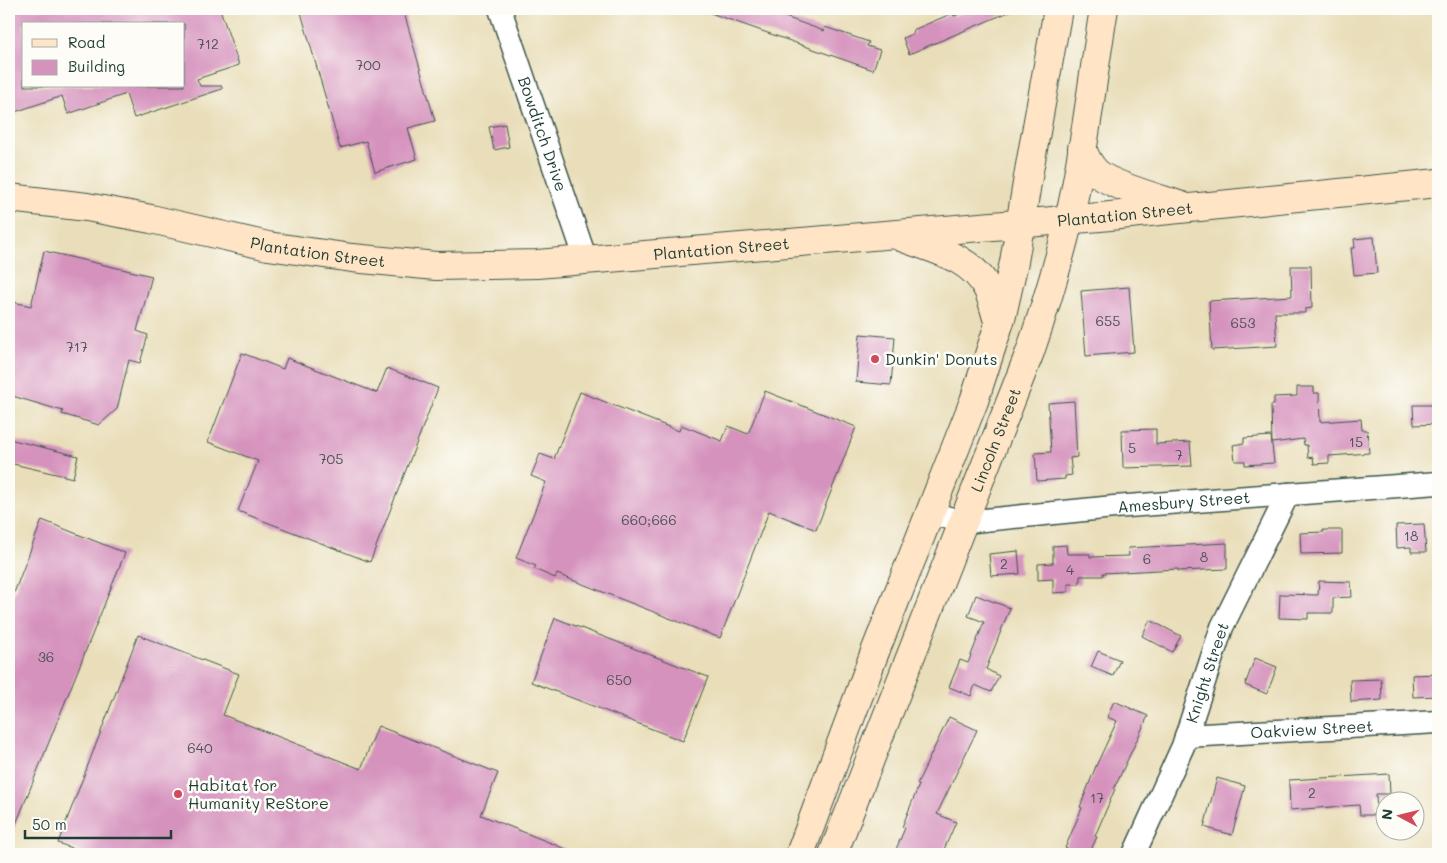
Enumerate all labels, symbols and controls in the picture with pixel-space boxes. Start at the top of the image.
legend [22,22,185,88]
text: Road [68,32,105,52]
house number: 712 [197,34,219,53]
house number: 700 [355,55,381,74]
text: Building [68,56,125,76]
street label: Bowditch Drive [514,74,573,194]
street label: Plantation Street [1056,197,1194,231]
street label: Plantation Street [248,231,386,271]
street label: Plantation Street [653,232,790,264]
house number: 655 [1096,311,1120,330]
house number: 653 [1231,313,1255,332]
house number: 717 [66,337,88,356]
place label: Dunkin' Donuts [885,348,997,369]
marker: Dunkin' Donuts [869,353,881,365]
street label: Lincoln Street [965,384,1025,495]
house number: 15 [1349,432,1363,451]
house number: 5 [1128,438,1136,457]
house number: 7 [1175,445,1183,464]
house number: 705 [319,449,343,468]
street label: Amesbury Street [1117,486,1251,517]
house number: 660;666 [621,510,677,529]
house number: 18 [1404,526,1418,545]
house number: 8 [1200,547,1208,566]
house number: 6 [1143,549,1151,568]
house number: 2 [1000,554,1008,573]
house number: 4 [1066,560,1075,579]
street label: Knight Street [1180,618,1233,725]
house number: 36 [38,647,54,666]
house number: 650 [606,670,632,689]
street label: Oakview Street [1250,715,1374,742]
house number: 640 [187,738,213,757]
place label: Habitat for Humanity ReStore [188,774,329,813]
house number: 2 [1308,783,1316,802]
marker: Habitat for Humanity ReStore [172,788,184,800]
house number: 17 [1090,788,1104,807]
north arrow [1374,790,1424,840]
scale bar [25,808,171,840]
text: N [1377,808,1397,821]
text: 50 m [32,814,67,834]

